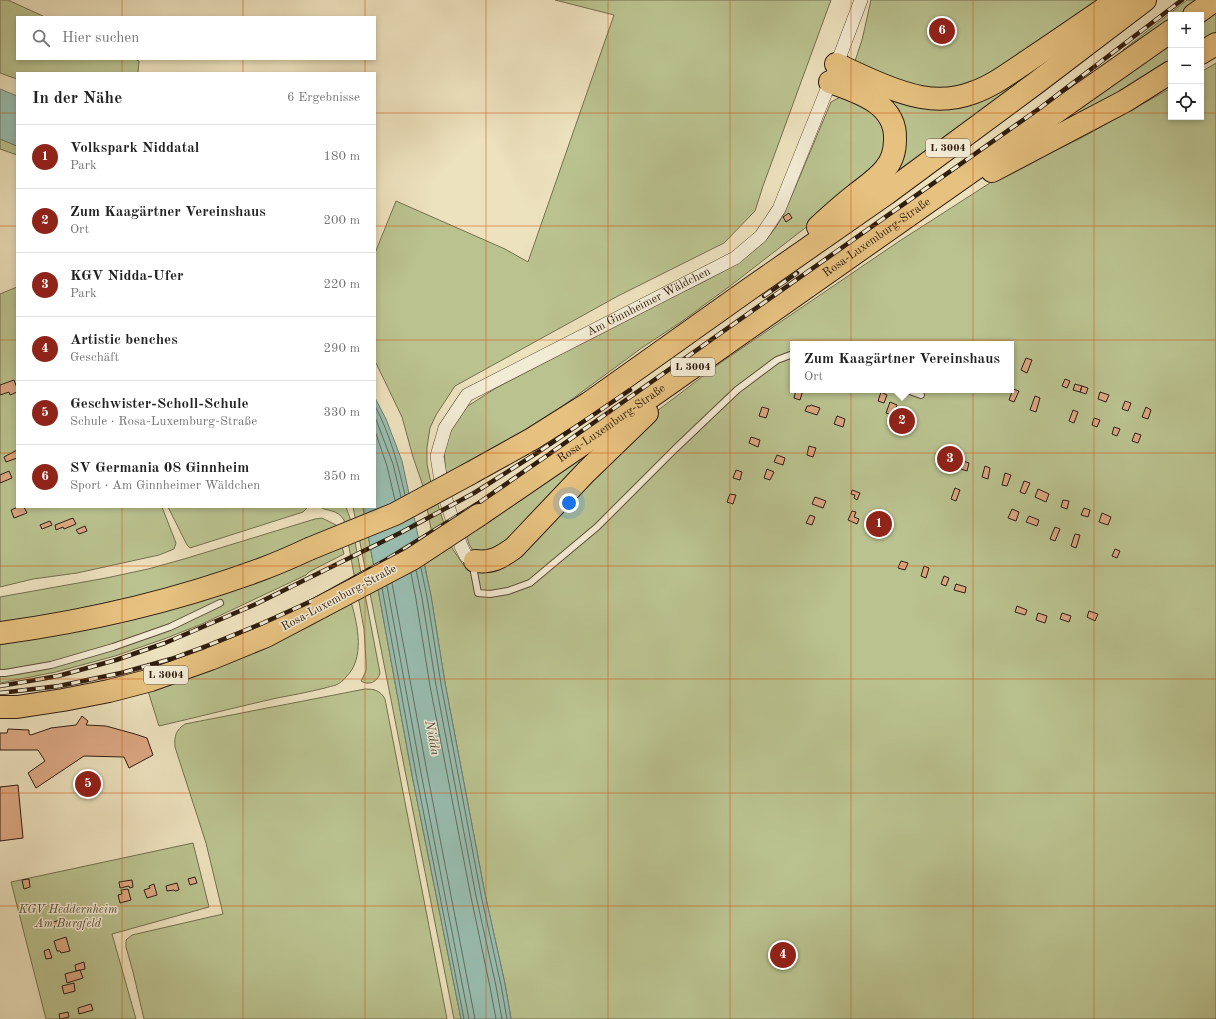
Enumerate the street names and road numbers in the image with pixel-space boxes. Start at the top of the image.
road number: L 3004 [926,139,970,157]
street label: Rosa-Luxemburg-Straße [821,196,933,280]
street label: Am Ginnheimer Wäldchen [585,265,713,339]
road number: L 3004 [671,358,715,376]
street label: Rosa-Luxemburg-Straße [555,382,668,465]
street label: Rosa-Luxemburg-Straße [280,562,399,633]
road number: L 3004 [144,666,188,684]

